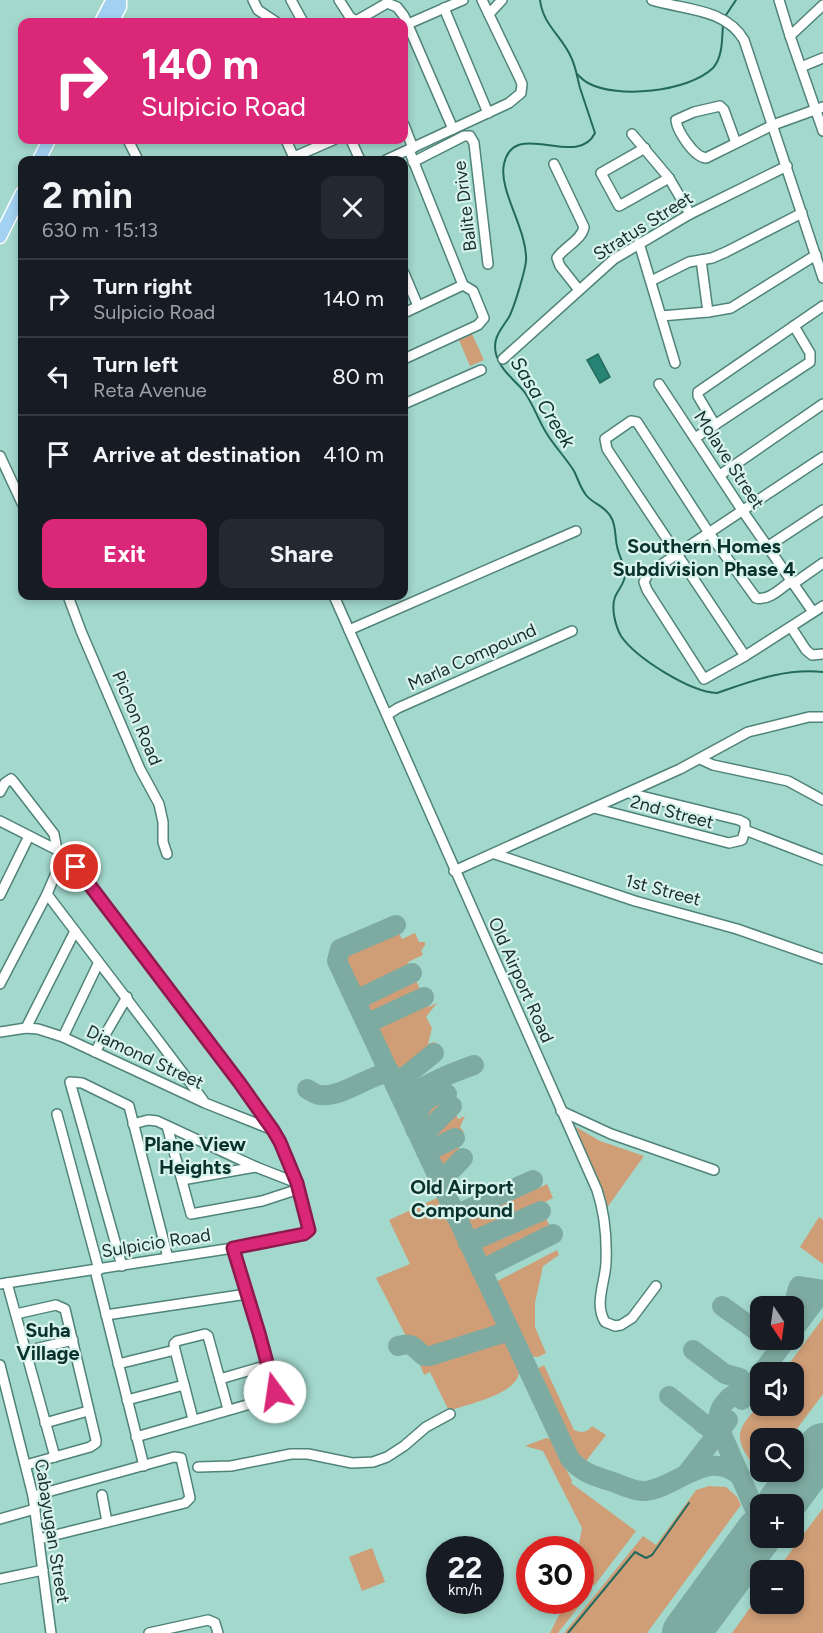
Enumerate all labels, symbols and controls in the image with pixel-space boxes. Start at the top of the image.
text: 140 m [141,39,259,90]
icon: right [42,42,120,120]
text: Sulpicio Road [141,90,306,123]
street label: Balite Drive [449,159,481,252]
text: 2 min [42,174,133,217]
button: close [321,176,384,239]
street label: Stratus Street [589,187,697,265]
text: 630 m · 15:13 [42,218,158,242]
text: Turn right [93,273,192,300]
icon: right [42,282,75,315]
text: 140 m [323,285,384,312]
text: Sulpicio Road [93,300,215,324]
text: Turn left [93,351,179,378]
water label: Sasa Creek [506,352,581,453]
icon: left [42,360,75,393]
text: 80 m [332,363,384,390]
text: Reta Avenue [93,378,207,402]
street label: Molave Street [689,407,769,513]
icon: arrive [42,438,75,471]
text: Arrive at destination [93,441,301,468]
text: 410 m [323,441,384,468]
button: Exit [42,519,207,588]
button: Share [219,519,384,588]
district label: Southern Homes Subdivision Phase 4 [612,534,796,581]
street label: Marla Compound [404,619,540,695]
street label: Pichon Road [107,667,167,769]
street label: 2nd Street [628,790,716,834]
pin [50,841,101,892]
icon: arrive [59,850,92,883]
street label: 1st Street [623,869,703,911]
street label: Old Airport Road [483,914,559,1046]
street label: Diamond Street [83,1020,207,1094]
district label: Plane View Heights [144,1132,246,1179]
district label: Old Airport Compound [410,1175,514,1222]
street label: Sulpicio Road [100,1224,212,1262]
north arrow [750,1296,804,1350]
map controls [750,1296,804,1614]
district label: Suha Village [16,1318,80,1365]
position arrow [243,1360,307,1424]
button: sound [750,1362,804,1416]
button: search [750,1428,804,1482]
street label: Cabayugan Street [30,1457,74,1605]
button: + [750,1494,804,1548]
speed limit sign: 30 [516,1536,594,1614]
text: 22 [448,1549,482,1586]
button: − [750,1560,804,1614]
text: km/h [448,1581,482,1599]

